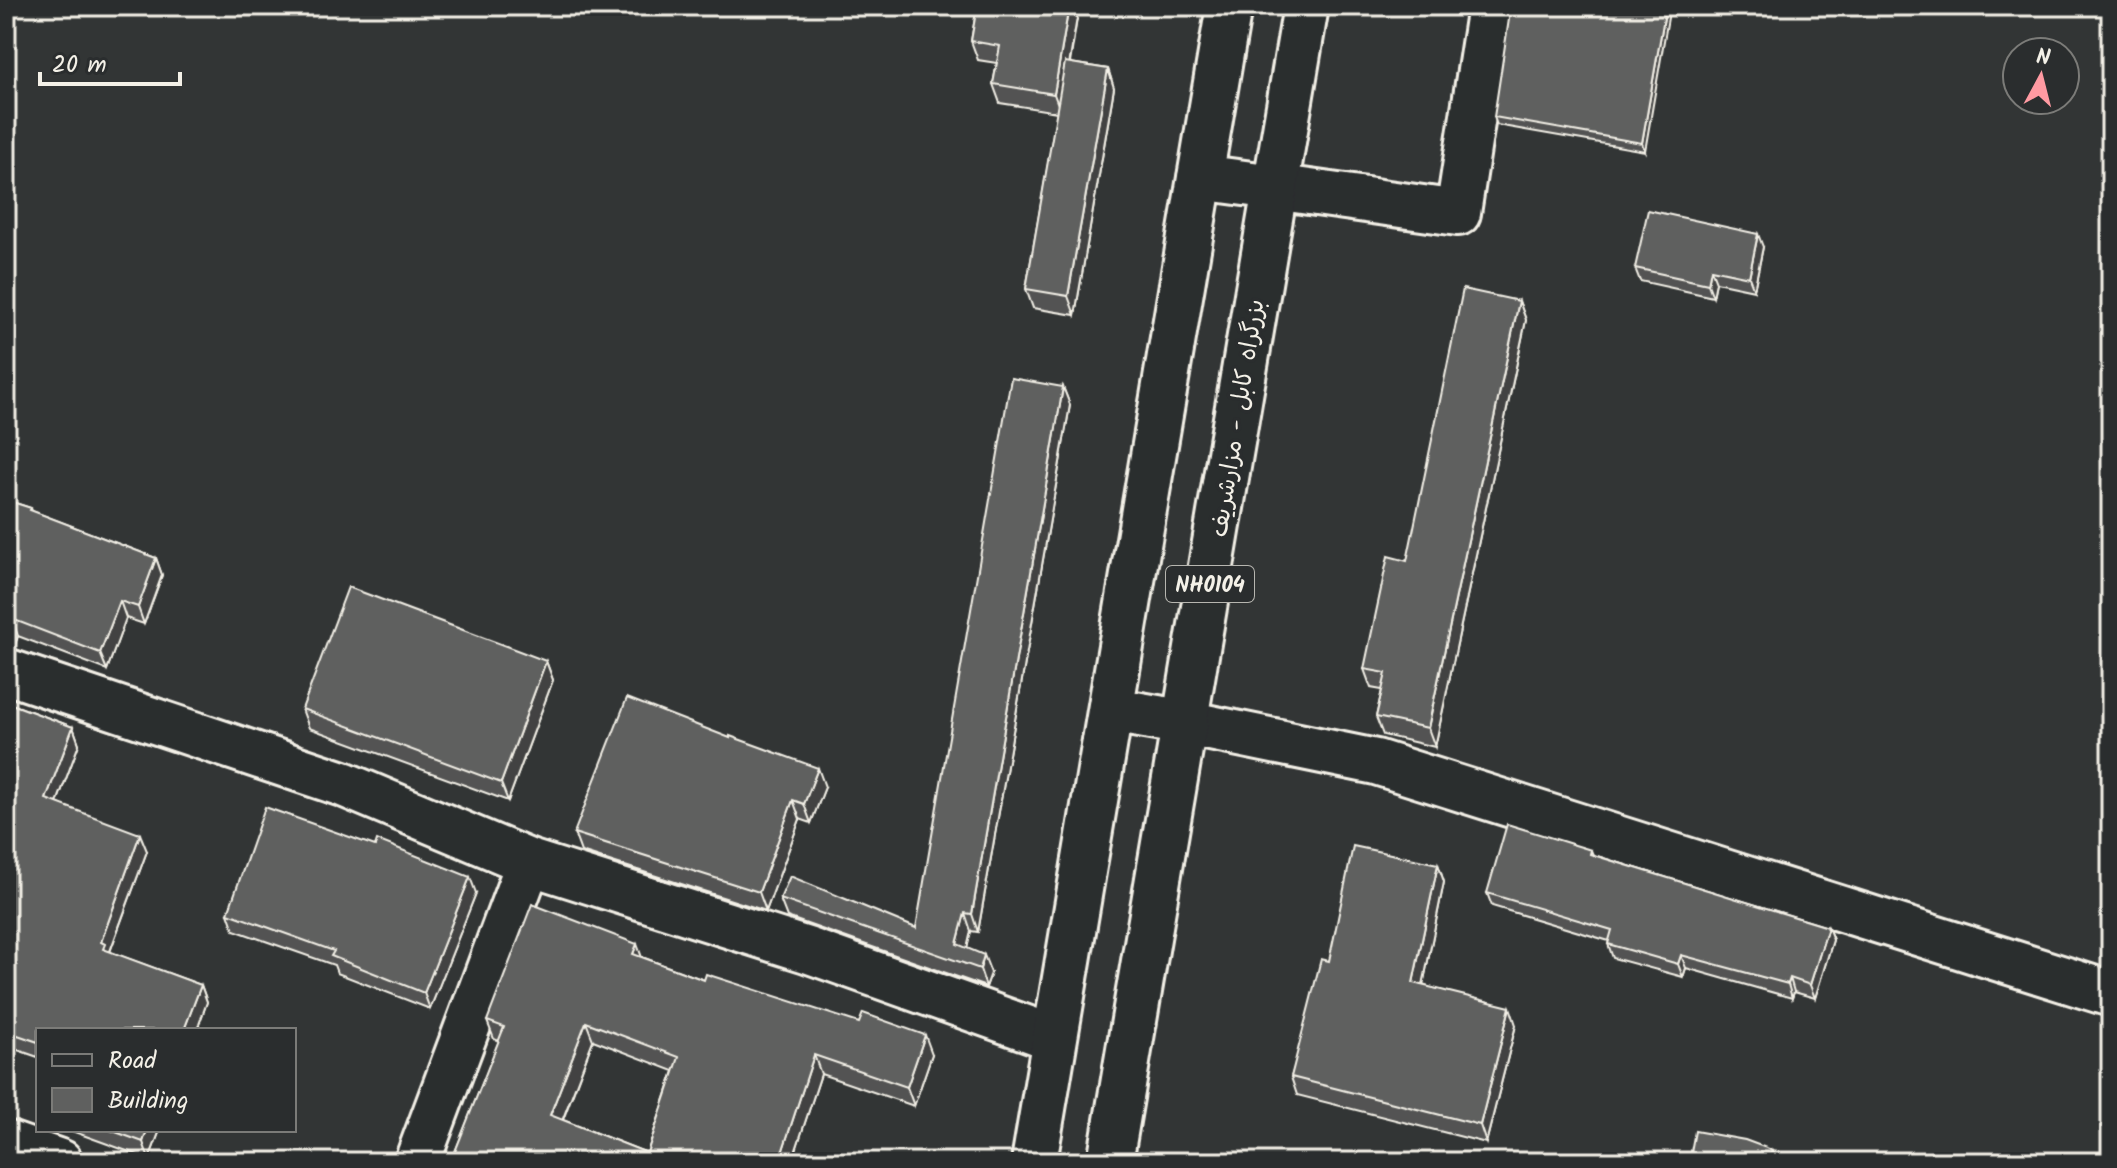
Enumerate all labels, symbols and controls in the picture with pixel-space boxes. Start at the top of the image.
scale bar [40,36,180,86]
north arrow [2001,36,2081,116]
text: N [2034,40,2052,77]
text: 20 m [52,46,107,85]
street label: بزرگراه کابل - مزارشریف [1200,296,1277,540]
road number: NH0104 [1166,566,1254,602]
legend [36,1028,296,1132]
text: Road [108,1042,157,1081]
text: Building [108,1082,188,1121]

